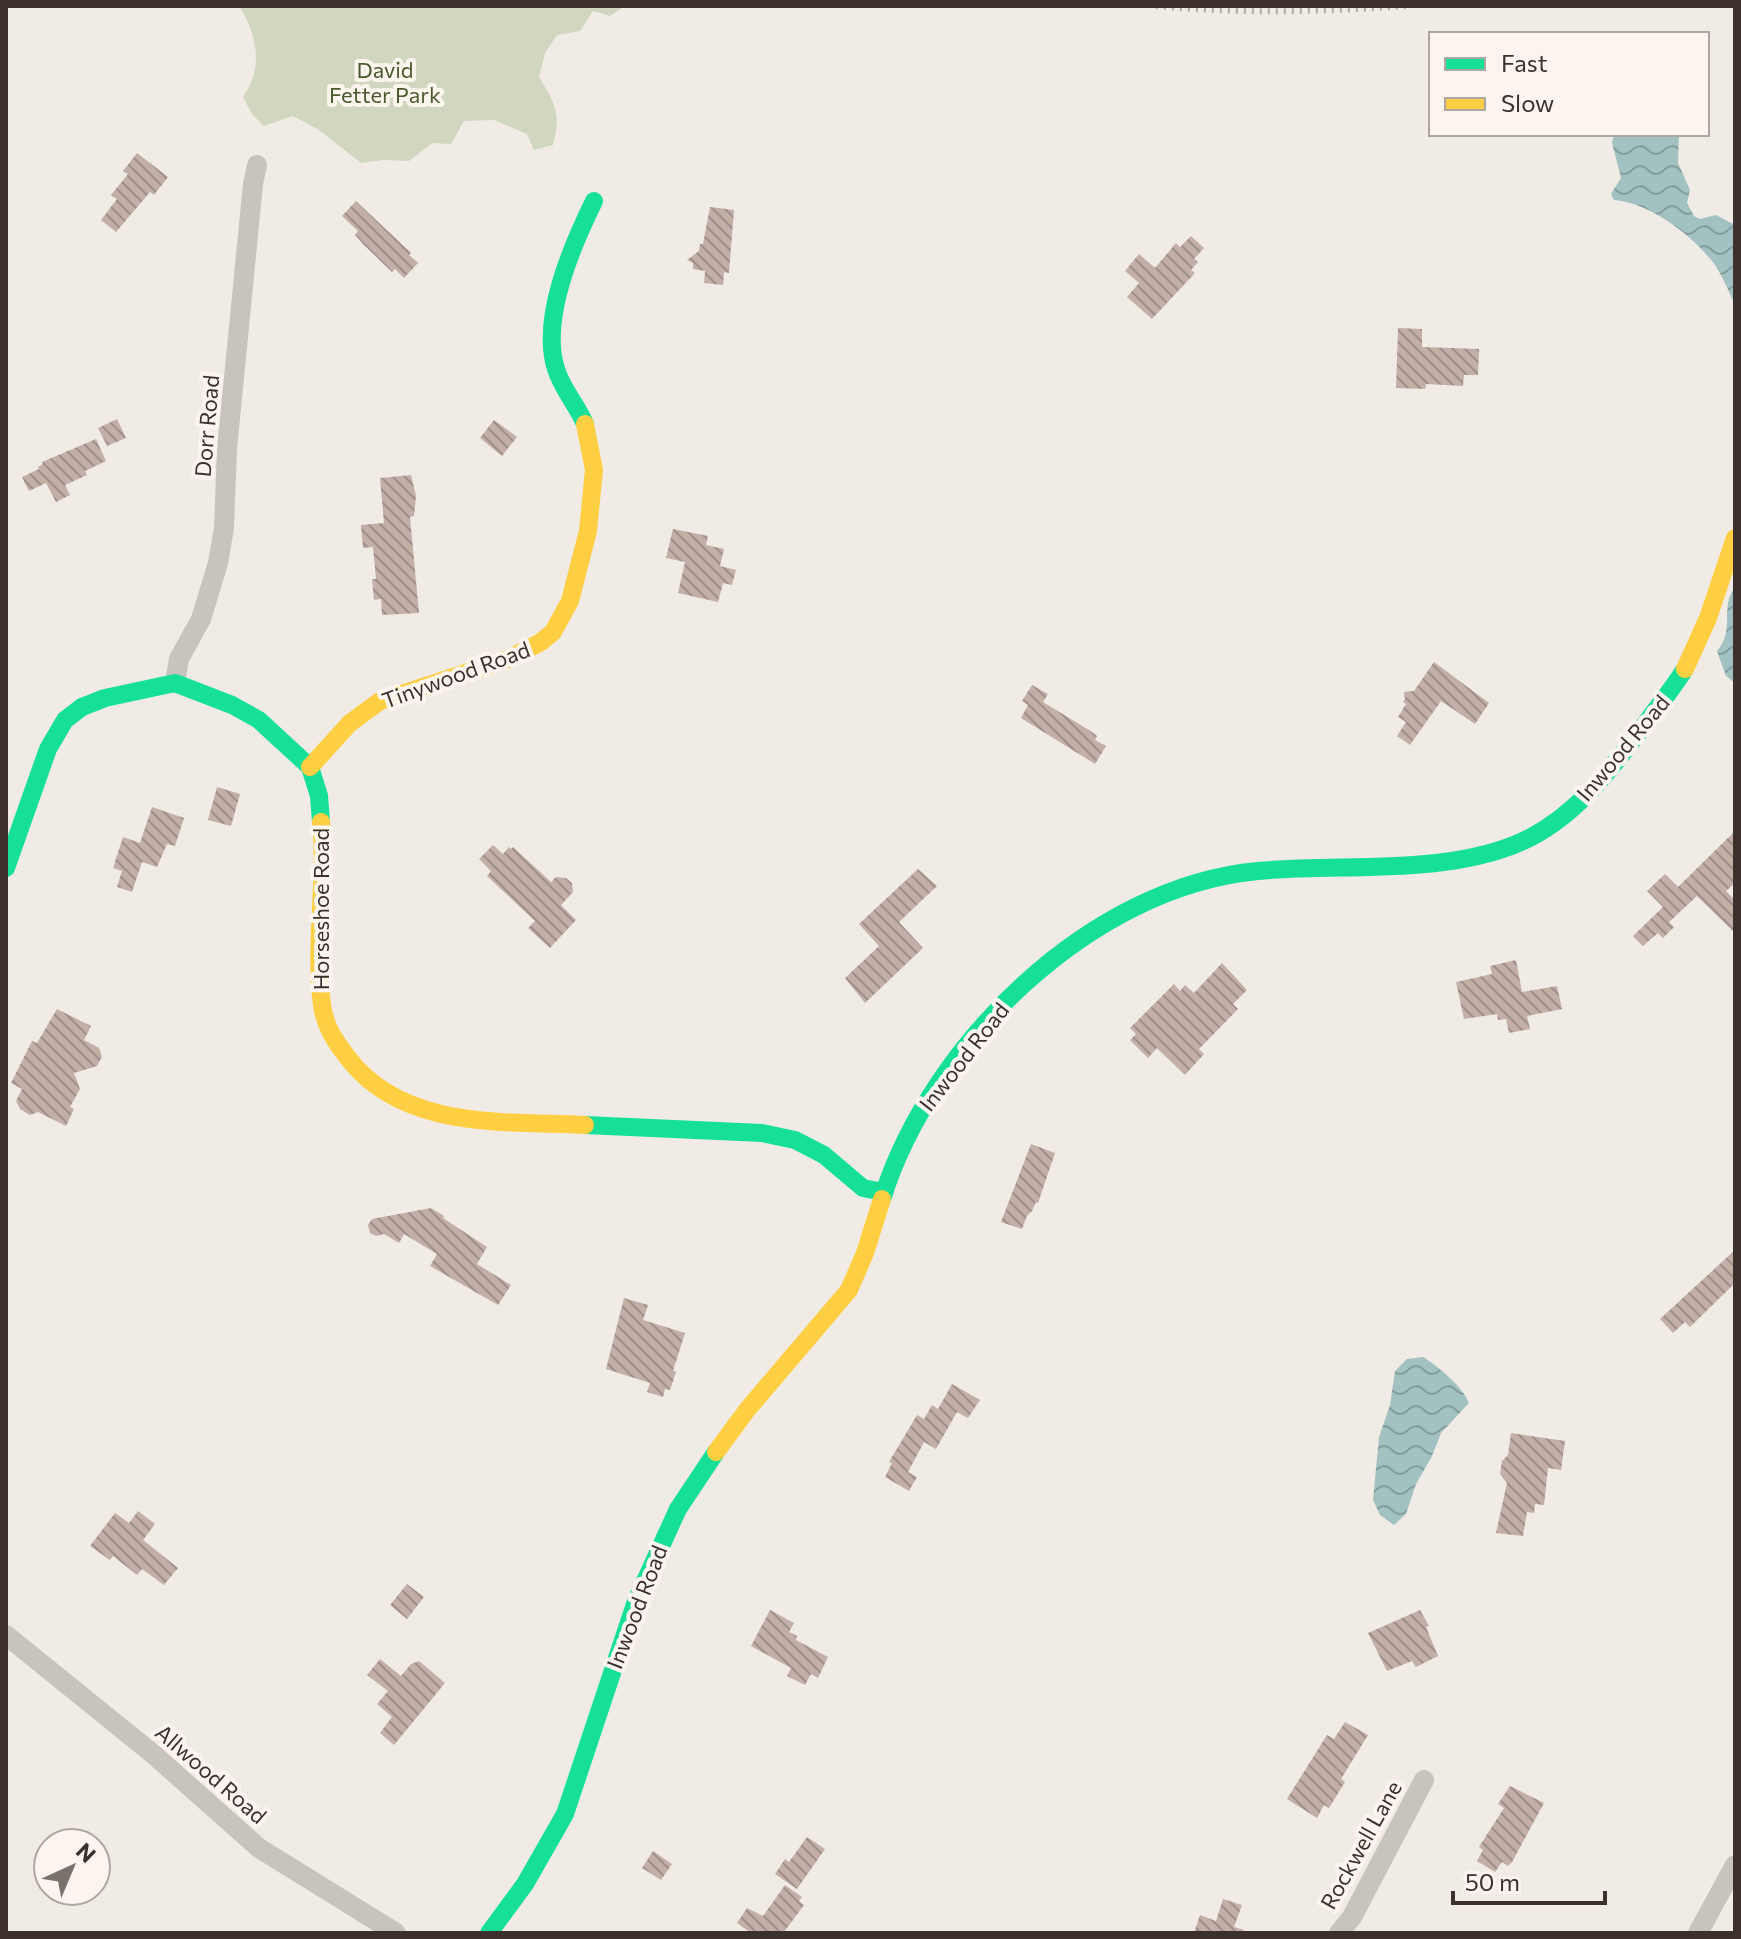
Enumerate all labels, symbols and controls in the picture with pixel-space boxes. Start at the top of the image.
legend [1429,32,1709,136]
text: Fast [1501,48,1548,77]
park label: David Fetter Park [329,56,441,108]
text: Slow [1501,88,1554,117]
street label: Dorr Road [189,374,224,478]
street label: Tinywood Road [378,635,533,714]
street label: Inwood Road [1570,689,1675,806]
street label: Horseshoe Road [307,828,334,990]
street label: Inwood Road [913,997,1014,1116]
street label: Inwood Road [601,1541,672,1672]
street label: Allwood Road [150,1718,272,1829]
street label: Rockwell Lane [1314,1776,1407,1914]
north arrow [32,1827,112,1907]
text: N [71,1837,102,1868]
scale bar [1453,1855,1605,1905]
text: 50 m [1465,1867,1520,1896]

